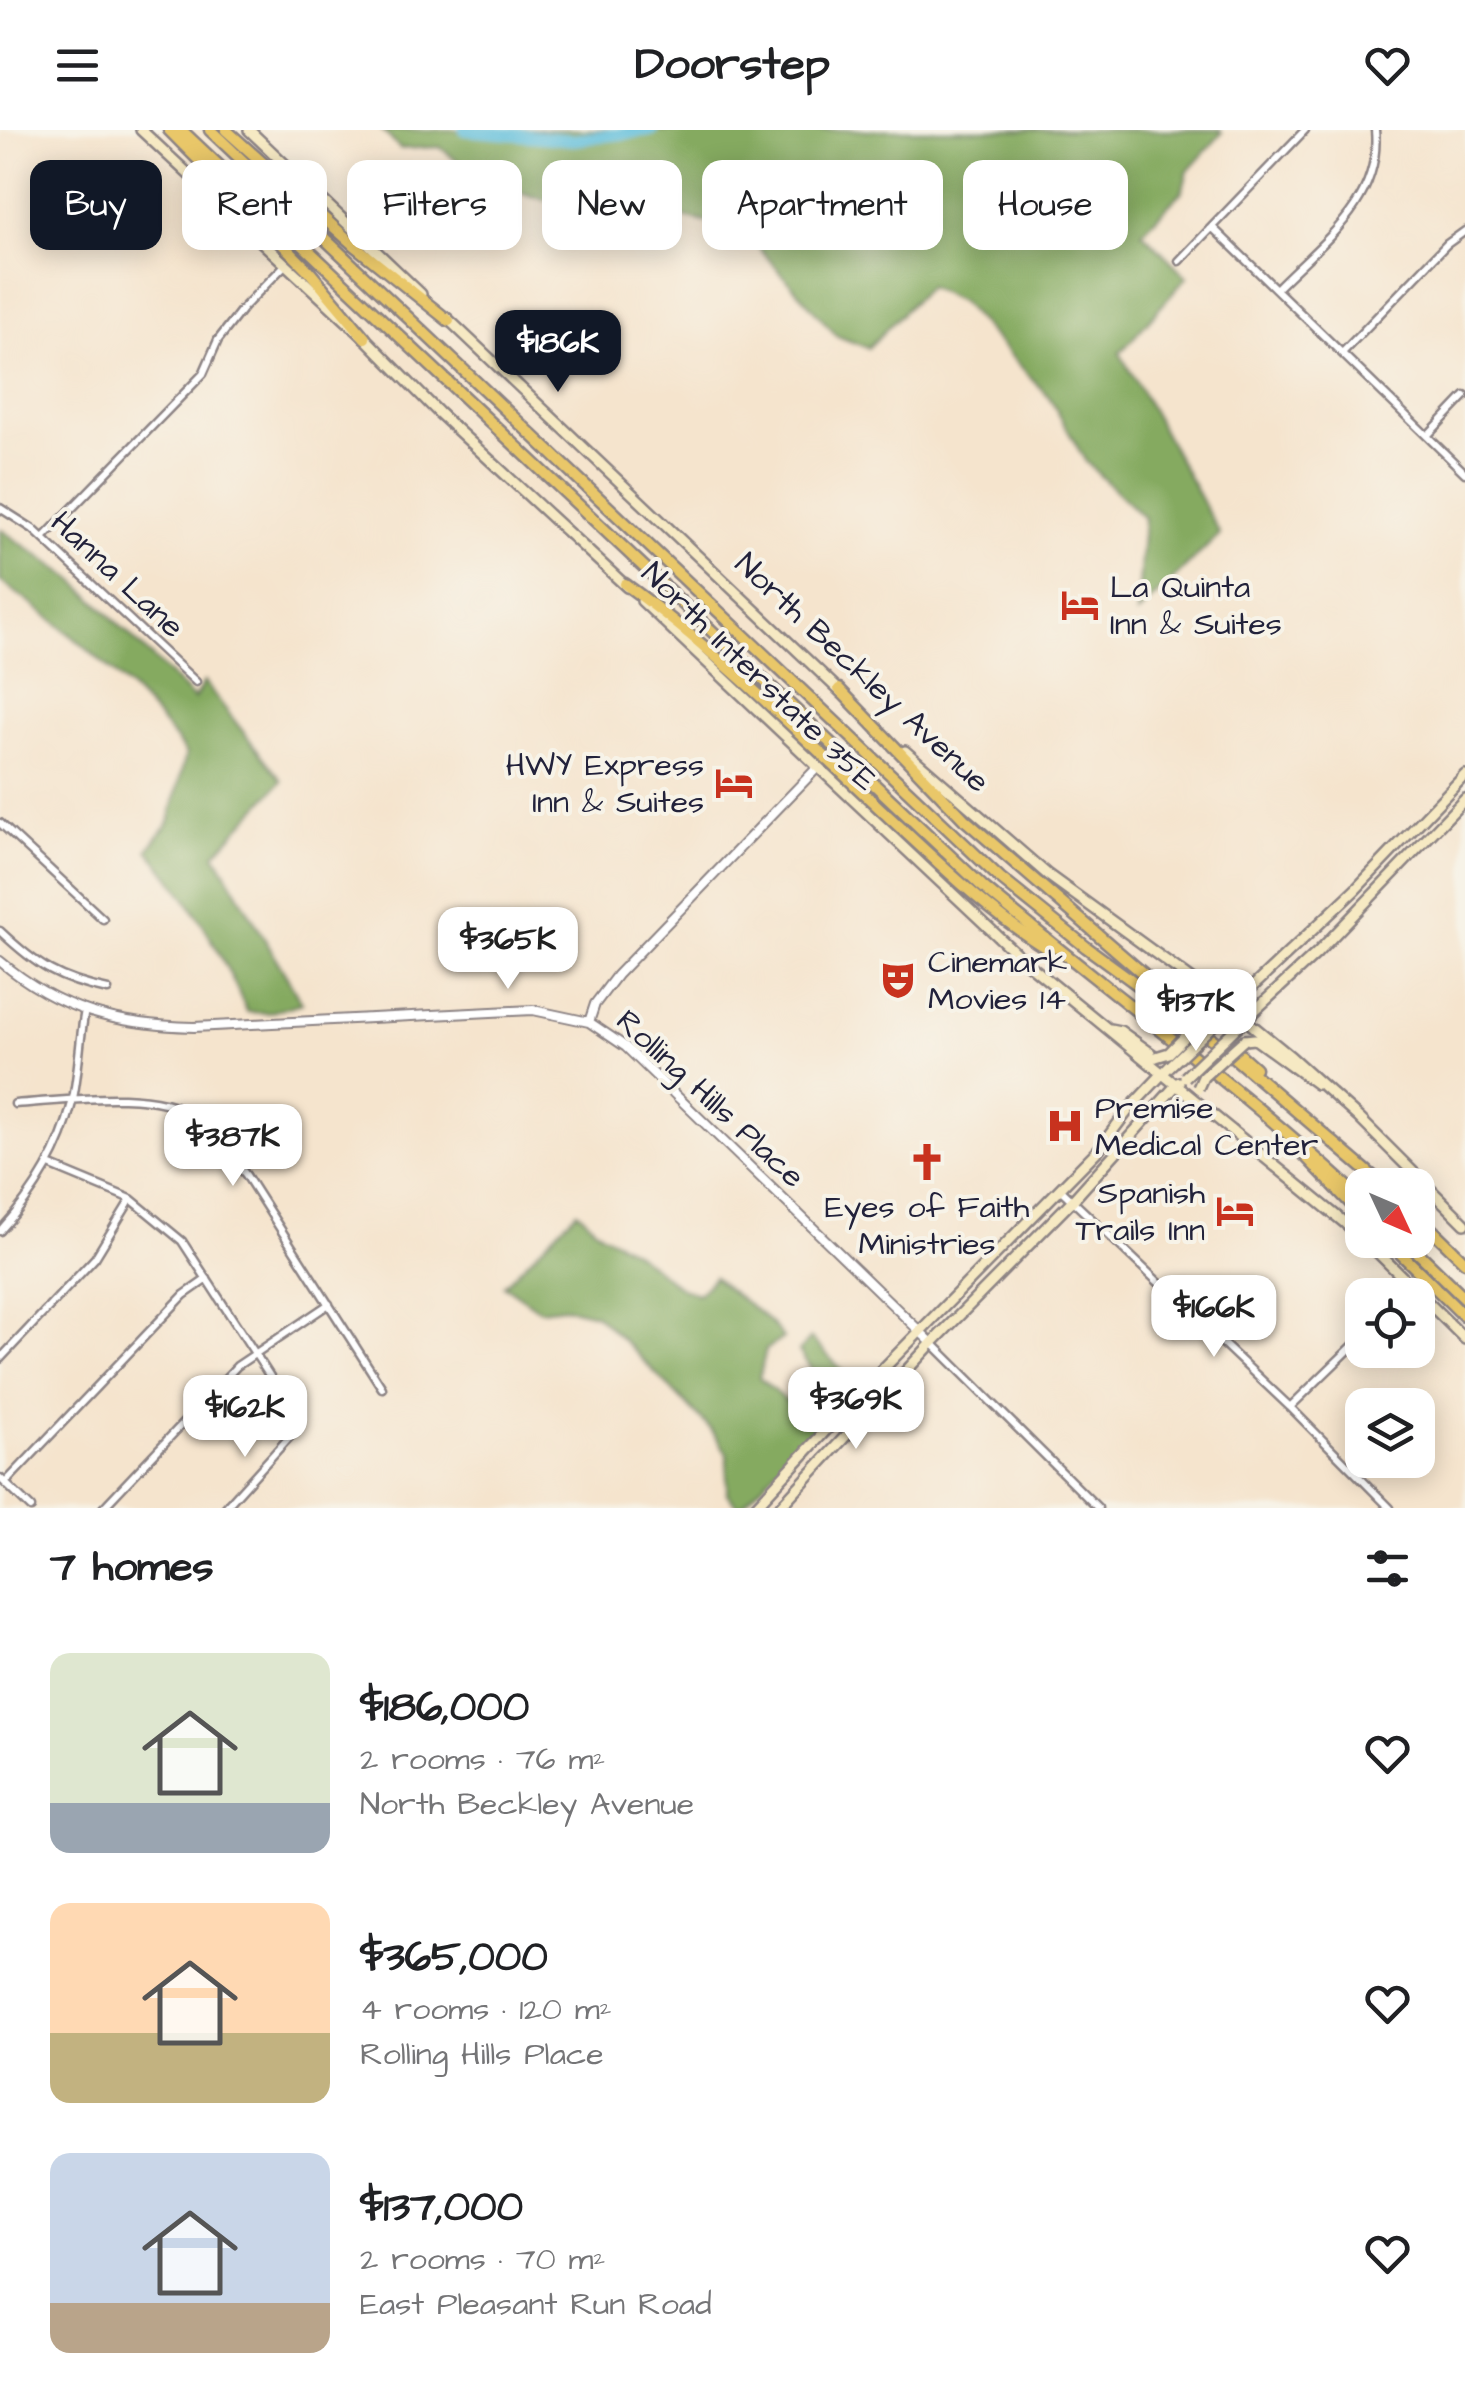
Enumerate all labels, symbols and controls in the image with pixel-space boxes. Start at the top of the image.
text: Doorstep [635,34,830,96]
icon: menu [50,38,105,93]
icon: heart [1360,38,1415,93]
chip: Buy [30,160,162,250]
chip: Rent [182,160,327,250]
chip: Filters [347,160,522,250]
chip: New [542,160,682,250]
chip: Apartment [702,160,943,250]
chip: House [963,160,1128,250]
pin: $186K [488,310,628,395]
text: $186K [517,320,599,365]
street label: Hanna Lane [40,501,194,649]
street label: North Beckley Avenue [725,543,999,803]
street label: North Interstate 35E [631,552,887,802]
place label: La Quinta Inn & Suites [1110,565,1282,647]
hotel icon: La Quinta Inn & Suites [1059,584,1101,626]
place label: HWY Express Inn & Suites [506,743,704,825]
hotel icon: HWY Express Inn & Suites [713,762,755,804]
pin: $365K [438,907,578,992]
text: $365K [460,917,556,962]
place label: Cinemark Movies 14 [928,940,1068,1022]
theatre icon: Cinemark Movies 14 [877,959,919,1001]
pin: $137K [1126,969,1266,1054]
text: $137K [1157,979,1235,1024]
street label: Rolling Hills Place [606,1000,814,1198]
place label: Premise Medical Center [1095,1086,1319,1168]
pin: $387K [163,1104,303,1189]
hospital icon: Premise Medical Center [1044,1105,1086,1147]
text: $387K [186,1114,280,1159]
church icon: Eyes of Faith Ministries [906,1141,948,1183]
north arrow [1345,1168,1435,1258]
map controls [1345,1168,1435,1478]
place label: Spanish Trails Inn [1076,1171,1205,1253]
place label: Eyes of Faith Ministries [825,1185,1029,1267]
hotel icon: Spanish Trails Inn [1214,1190,1256,1232]
pin: $166K [1144,1275,1284,1360]
button: locate [1345,1278,1435,1368]
text: $166K [1173,1285,1255,1330]
pin: $369K [786,1367,926,1452]
pin: $162K [175,1375,315,1460]
text: $369K [810,1377,902,1422]
text: $162K [205,1385,285,1430]
button: layers [1345,1388,1435,1478]
text: 7 homes [50,1539,214,1597]
icon: filters [1360,1541,1415,1596]
text: $186,000 [360,1679,529,1737]
icon: home [130,1693,250,1813]
icon: heart [1360,1726,1415,1781]
text: 2 rooms · 76 m² [360,1737,605,1782]
text: North Beckley Avenue [360,1782,694,1827]
text: $365,000 [360,1929,548,1987]
icon: home [130,1943,250,2063]
icon: heart [1360,1976,1415,2031]
text: 4 rooms · 120 m² [360,1987,612,2032]
text: Rolling Hills Place [360,2032,603,2077]
text: $137,000 [360,2179,523,2237]
icon: home [130,2193,250,2313]
icon: heart [1360,2226,1415,2281]
text: 2 rooms · 70 m² [360,2237,605,2282]
text: East Pleasant Run Road [360,2282,712,2327]

